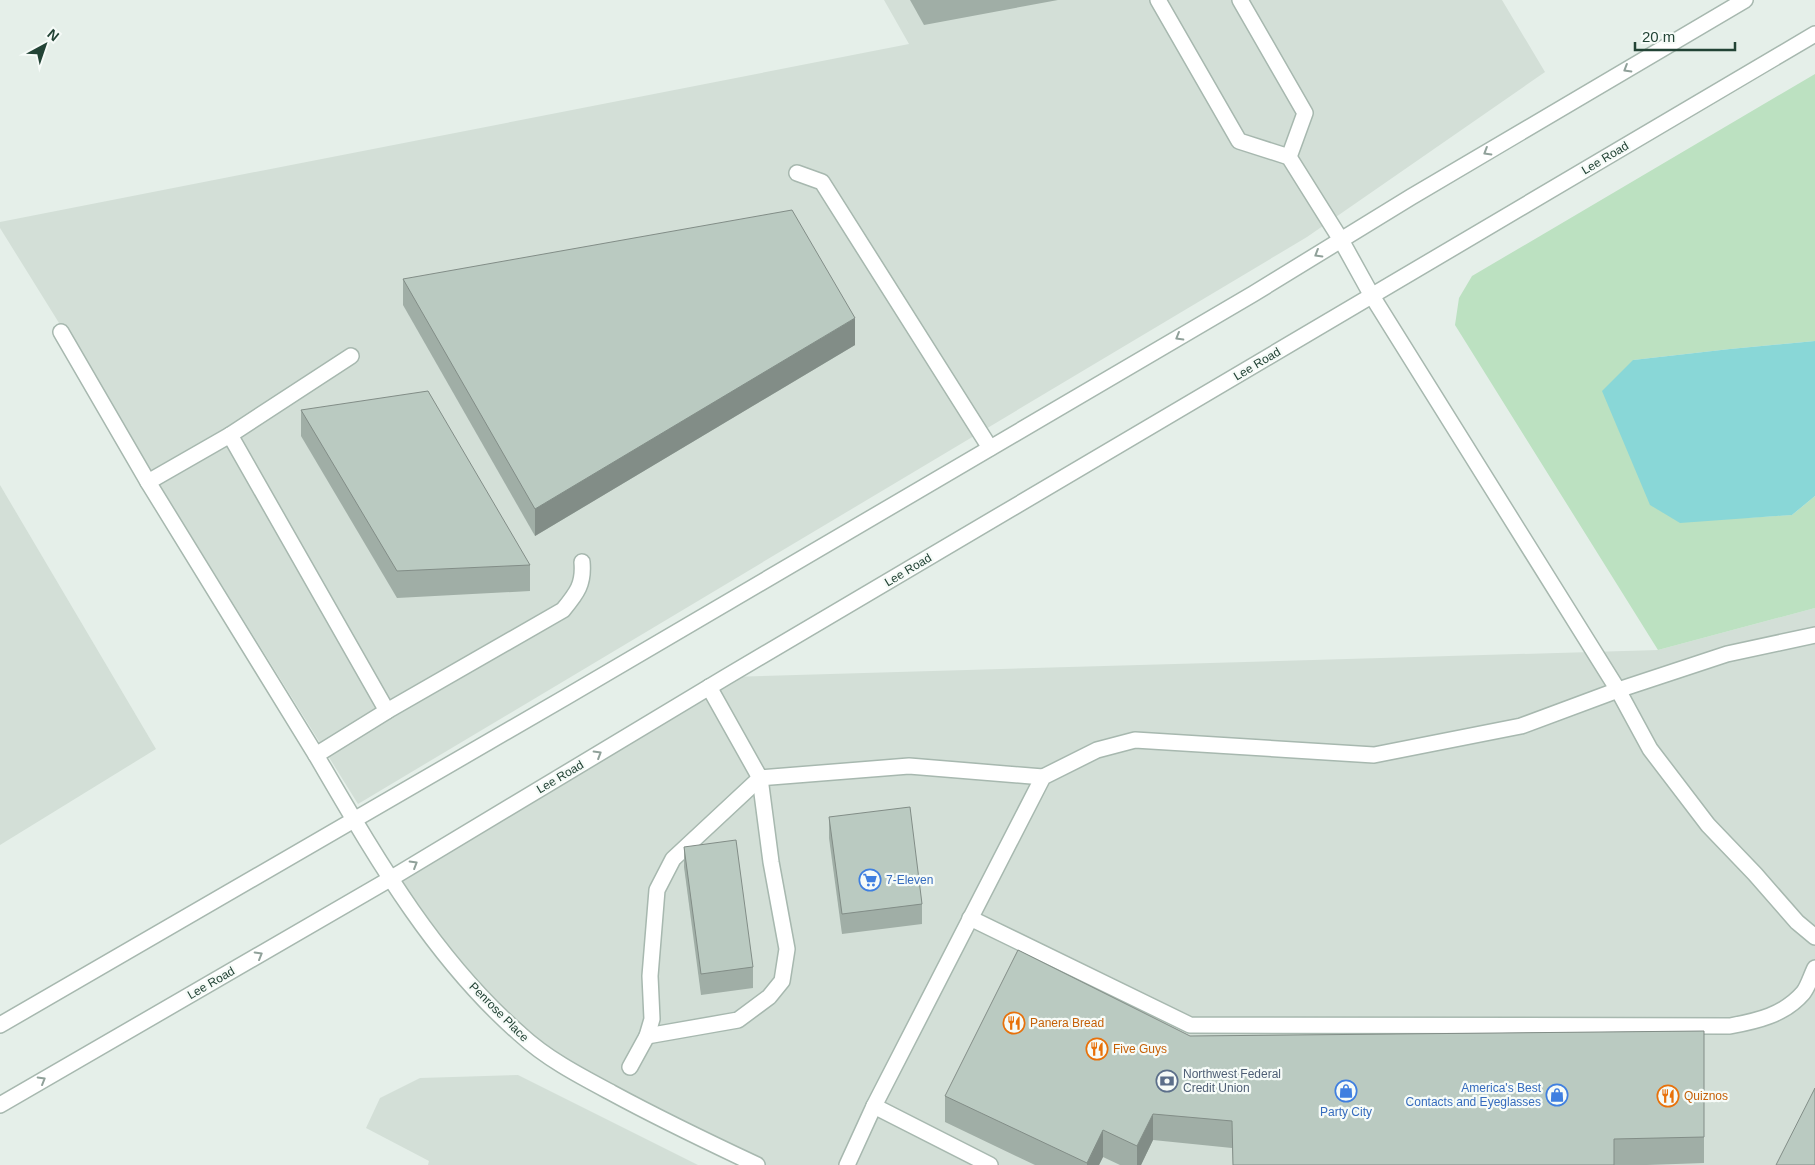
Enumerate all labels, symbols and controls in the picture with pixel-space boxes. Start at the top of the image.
north arrow [20,20,70,70]
scale bar [1635,20,1735,52]
text: N [44,26,62,44]
text: 20 m [1642,28,1675,45]
one-way arrow [1624,62,1633,72]
street label: Lee Road [1579,139,1631,177]
one-way arrow [1484,145,1493,155]
one-way arrow [1315,248,1324,257]
one-way arrow [1175,331,1184,341]
street label: Lee Road [1231,345,1283,383]
street label: Lee Road [882,551,934,589]
one-way arrow [593,750,602,760]
street label: Lee Road [534,758,586,796]
one-way arrow [409,861,418,871]
supermarket icon: 7-Eleven [858,868,882,892]
place label: 7-Eleven [886,873,933,887]
one-way arrow [253,951,262,961]
street label: Lee Road [185,964,237,1002]
street label: Penrose Place [466,979,532,1045]
restaurant icon: Panera Bread [1002,1011,1026,1035]
place label: Panera Bread [1030,1016,1104,1030]
restaurant icon: Five Guys [1085,1037,1109,1061]
place label: Five Guys [1113,1042,1167,1056]
place label: Northwest Federal Credit Union [1183,1067,1281,1095]
bank icon: Northwest Federal Credit Union [1155,1069,1179,1093]
one-way arrow [37,1077,46,1087]
shop icon: Party City [1334,1079,1358,1103]
place label: America's Best Contacts and Eyeglasses [1406,1081,1542,1109]
shop icon: America's Best Contacts and Eyeglasses [1545,1083,1569,1107]
restaurant icon: Quiznos [1656,1084,1680,1108]
place label: Quiznos [1684,1089,1728,1103]
place label: Party City [1320,1105,1372,1119]

